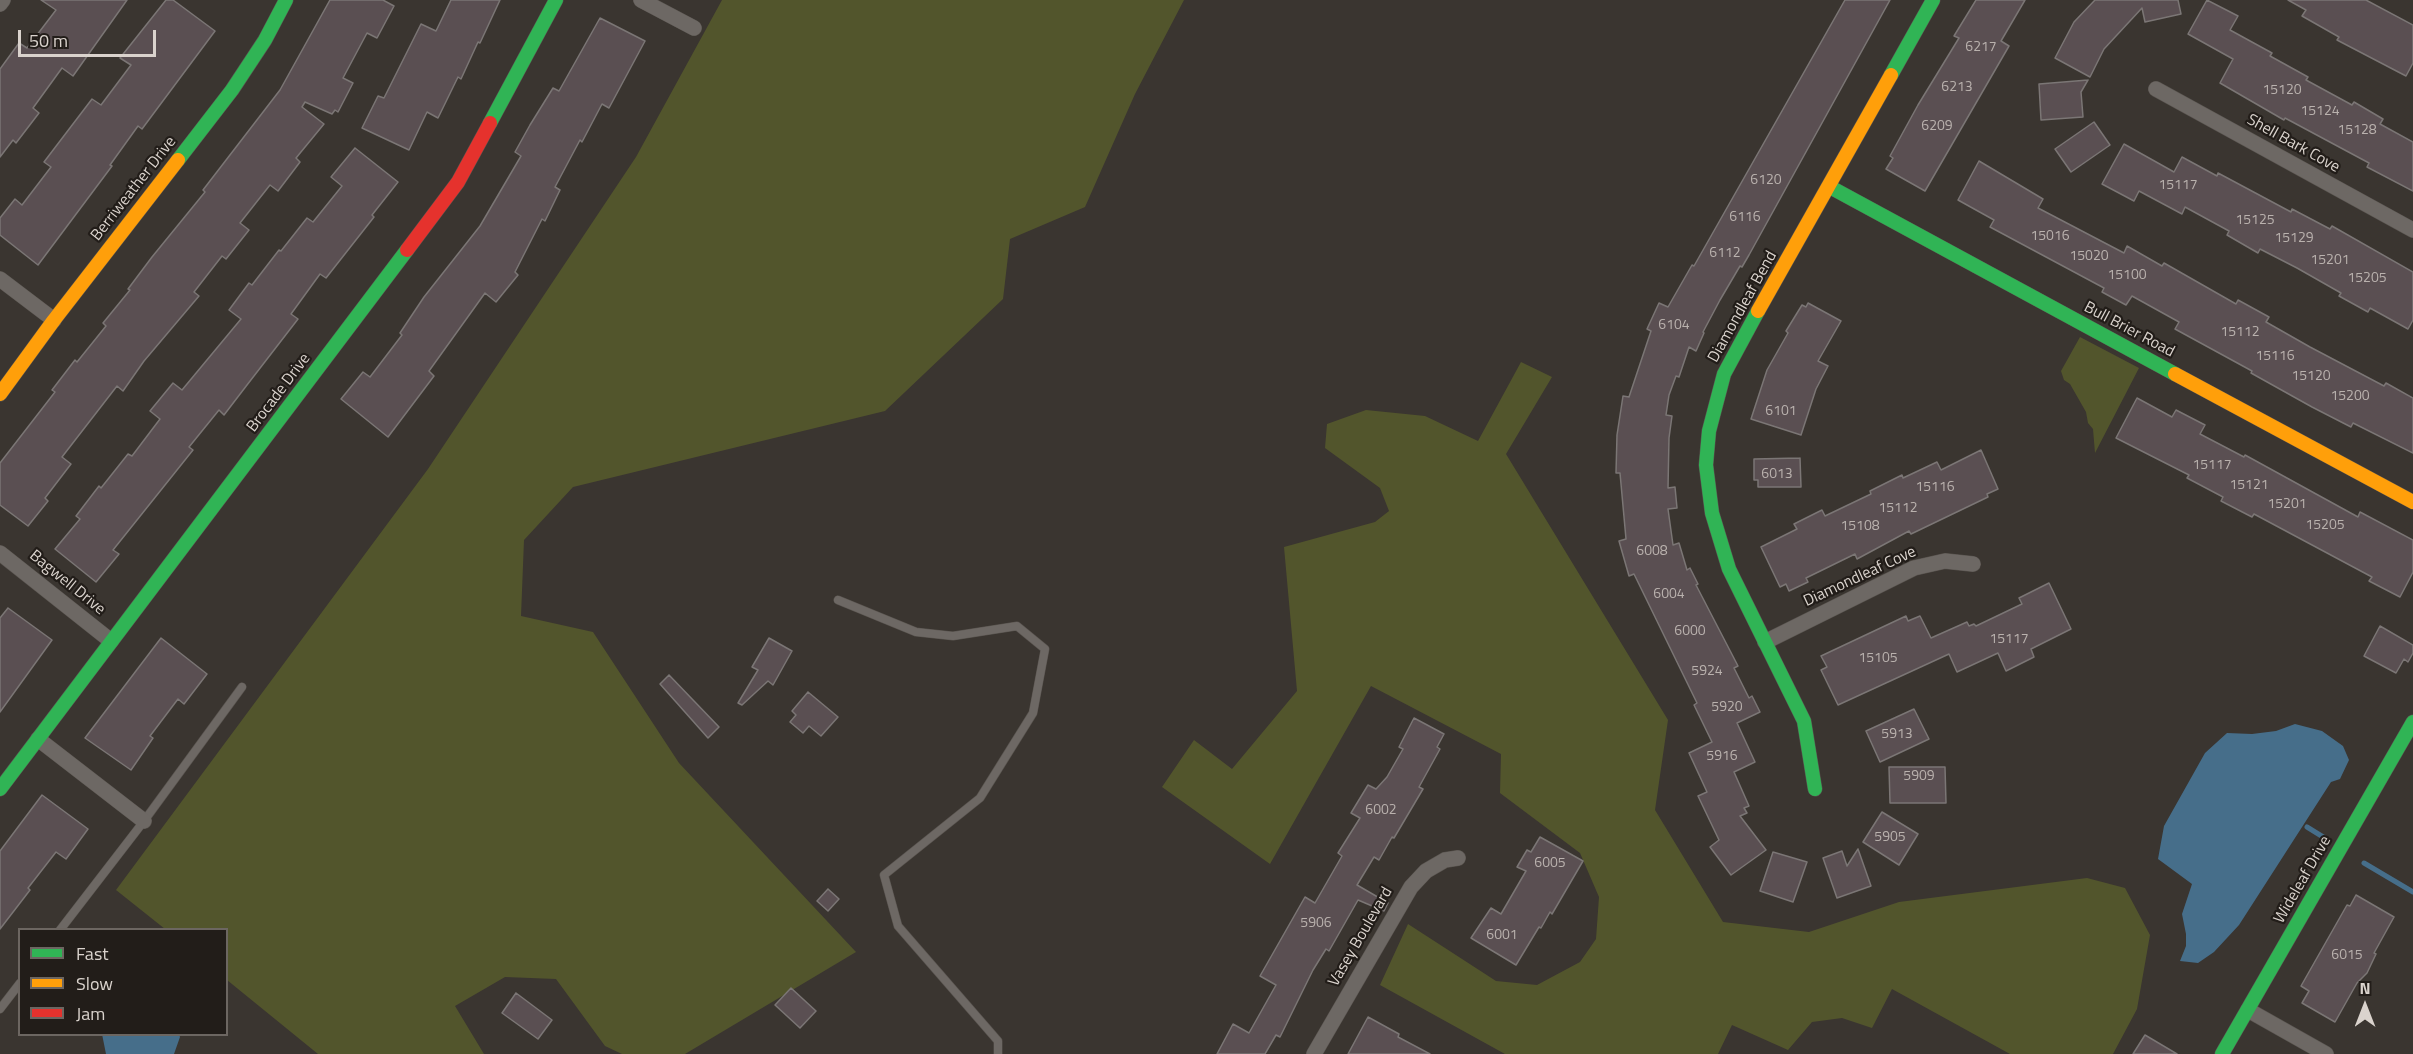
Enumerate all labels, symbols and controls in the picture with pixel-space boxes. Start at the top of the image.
scale bar [21,18,159,56]
text: 50 m [29,27,68,54]
house number: 6217 [1965,40,1997,56]
house number: 6213 [1941,80,1973,96]
house number: 15120 [2262,83,2302,99]
house number: 15124 [2300,104,2340,120]
street label: Shell Bark Cove [2243,111,2343,177]
house number: 6209 [1921,119,1953,135]
house number: 15128 [2337,123,2377,139]
street label: Berriweather Drive [87,133,181,245]
house number: 6120 [1750,173,1782,189]
house number: 15117 [2158,178,2198,194]
house number: 6116 [1729,210,1761,226]
house number: 15125 [2235,213,2275,229]
house number: 15016 [2030,229,2070,245]
house number: 15129 [2274,231,2314,247]
house number: 6112 [1709,246,1741,262]
street label: Diamondleaf Bend [1704,248,1782,366]
house number: 15020 [2069,249,2109,265]
house number: 15201 [2310,253,2350,269]
house number: 15100 [2107,268,2147,284]
house number: 15205 [2347,271,2387,287]
street label: Bull Brier Road [2080,298,2178,362]
house number: 6104 [1658,318,1690,334]
house number: 15112 [2220,325,2260,341]
house number: 15116 [2255,349,2295,365]
street label: Brocade Drive [243,350,315,436]
house number: 15120 [2291,369,2331,385]
house number: 15200 [2330,389,2370,405]
house number: 6101 [1765,404,1797,420]
house number: 15117 [2192,458,2232,474]
house number: 6013 [1761,467,1793,483]
house number: 15121 [2229,478,2269,494]
house number: 15116 [1915,480,1955,496]
house number: 15201 [2267,497,2307,513]
house number: 15112 [1878,501,1918,517]
house number: 15205 [2305,518,2345,534]
house number: 15108 [1840,519,1880,535]
street label: Diamondleaf Cove [1801,543,1919,611]
house number: 6008 [1636,544,1668,560]
street label: Bagwell Drive [25,547,109,619]
house number: 6004 [1653,587,1685,603]
house number: 6000 [1674,624,1706,640]
house number: 15117 [1989,632,2029,648]
house number: 15105 [1858,651,1898,667]
house number: 5924 [1691,664,1723,680]
house number: 5920 [1711,700,1743,716]
house number: 5913 [1881,727,1913,743]
house number: 5916 [1706,749,1738,765]
house number: 5909 [1903,769,1935,785]
house number: 6002 [1365,803,1397,819]
house number: 5905 [1874,830,1906,846]
street label: Wideleaf Drive [2270,833,2336,927]
house number: 6005 [1534,856,1566,872]
street label: Vasey Boulevard [1325,884,1397,990]
house number: 5906 [1300,916,1332,932]
legend [18,928,228,1036]
house number: 6001 [1486,928,1518,944]
text: Fast [76,940,109,967]
house number: 6015 [2331,948,2363,964]
text: Slow [76,970,113,997]
north arrow [2335,976,2395,1036]
text: N [2359,976,2371,1000]
text: Jam [76,1000,105,1027]

